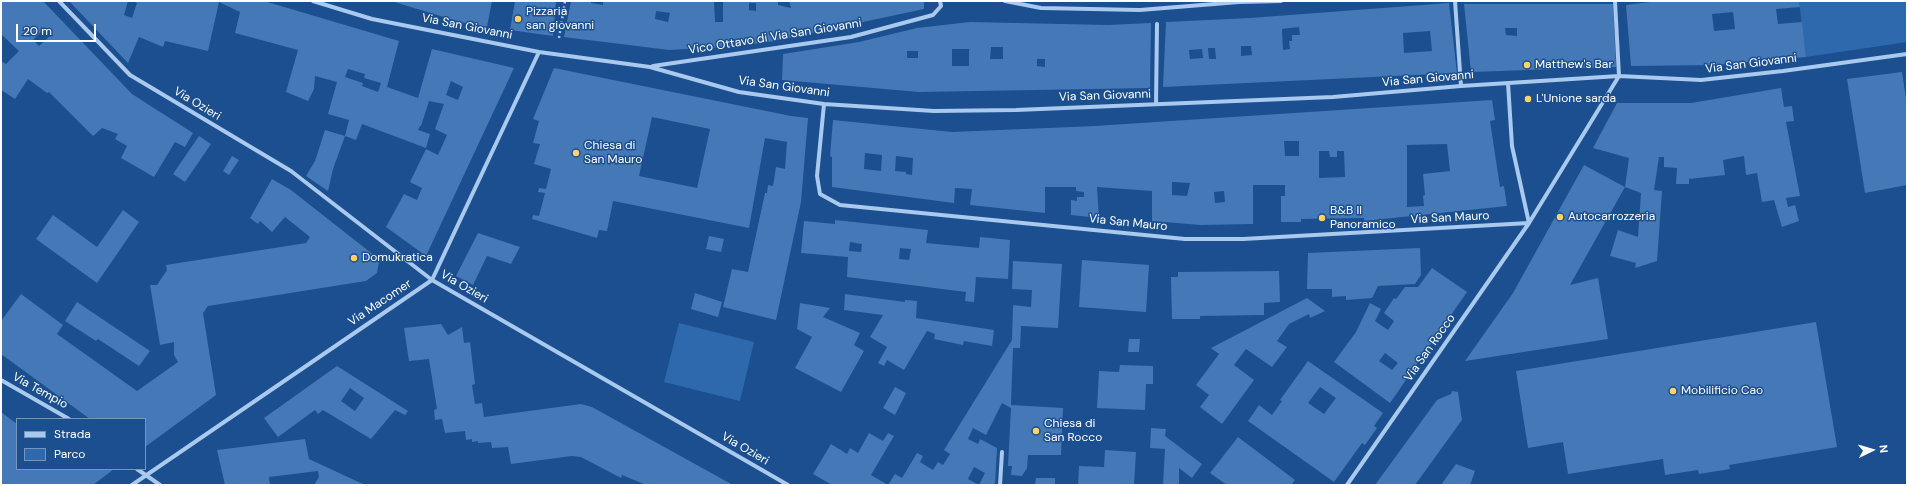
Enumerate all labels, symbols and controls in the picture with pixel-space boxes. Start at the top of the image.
place label: Pizzaria san giovanni [526,5,594,33]
street label: Via San Giovanni [420,11,514,43]
marker: Pizzaria san giovanni [513,14,523,24]
scale bar [18,16,98,42]
street label: Vico Ottavo di Via San Giovanni [687,16,863,58]
text: 20 m [23,23,52,39]
street label: Via San Giovanni [1704,51,1798,77]
place label: Matthew's Bar [1535,58,1613,72]
marker: Matthew's Bar [1522,60,1532,70]
street label: Via San Giovanni [1381,68,1475,90]
street label: Via San Giovanni [737,73,831,101]
street label: Via Ozieri [171,84,223,124]
street label: Via San Giovanni [1059,87,1151,105]
place label: L'Unione sarda [1536,92,1616,106]
marker: L'Unione sarda [1523,94,1533,104]
place label: Chiesa di San Mauro [584,139,642,167]
marker: Chiesa di San Mauro [571,148,581,158]
place label: B&B Il Panoramico [1330,204,1396,232]
street label: Via San Mauro [1410,209,1490,227]
place label: Autocarrozzeria [1568,210,1655,224]
street label: Via San Mauro [1088,212,1168,234]
marker: Autocarrozzeria [1555,212,1565,222]
marker: B&B Il Panoramico [1317,213,1327,223]
place label: Domukratica [362,251,433,265]
marker: Domukratica [349,253,359,263]
street label: Via Ozieri [438,268,490,306]
street label: Via Macomer [346,277,414,329]
street label: Via San Rocco [1401,312,1459,384]
street label: Via Tempio [10,370,70,412]
place label: Mobilificio Cao [1681,384,1763,398]
marker: Mobilificio Cao [1668,386,1678,396]
place label: Chiesa di San Rocco [1044,417,1102,445]
legend [16,418,146,470]
text: Strada [54,426,91,442]
marker: Chiesa di San Rocco [1031,426,1041,436]
street label: Via Ozieri [719,430,771,468]
north arrow [1852,430,1892,470]
text: N [1877,444,1891,454]
text: Parco [54,446,85,462]

